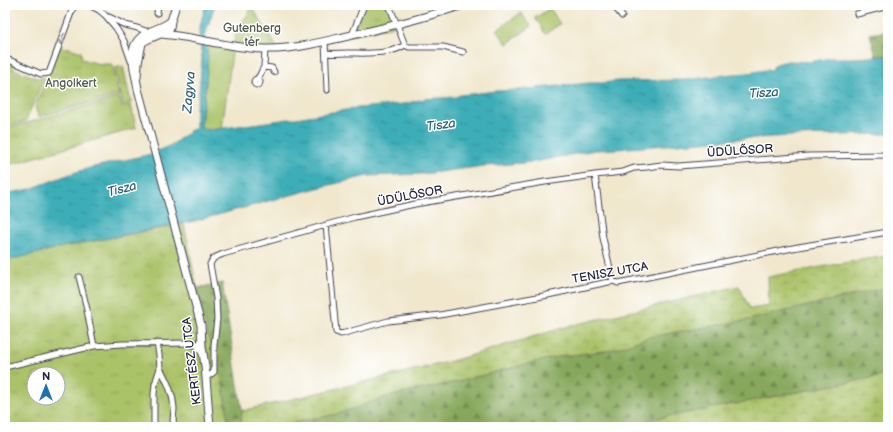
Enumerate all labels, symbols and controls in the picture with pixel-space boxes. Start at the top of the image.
park label: Gutenberg tér [223,21,281,50]
one-way arrow [57,32,65,44]
water label: Zagyva [179,71,199,114]
park label: Angolkert [45,76,97,91]
water label: Tisza [749,84,779,102]
water label: Tisza [425,115,457,135]
street label: ÜDÜLŐSOR [706,140,774,161]
water label: Tisza [106,178,138,200]
street label: ÜDÜLŐSOR [376,181,444,210]
street label: TENISZ UTCA [571,259,650,287]
street label: KERTÉSZ UTCA [178,316,205,406]
north arrow [26,366,66,406]
text: N [42,370,50,383]

